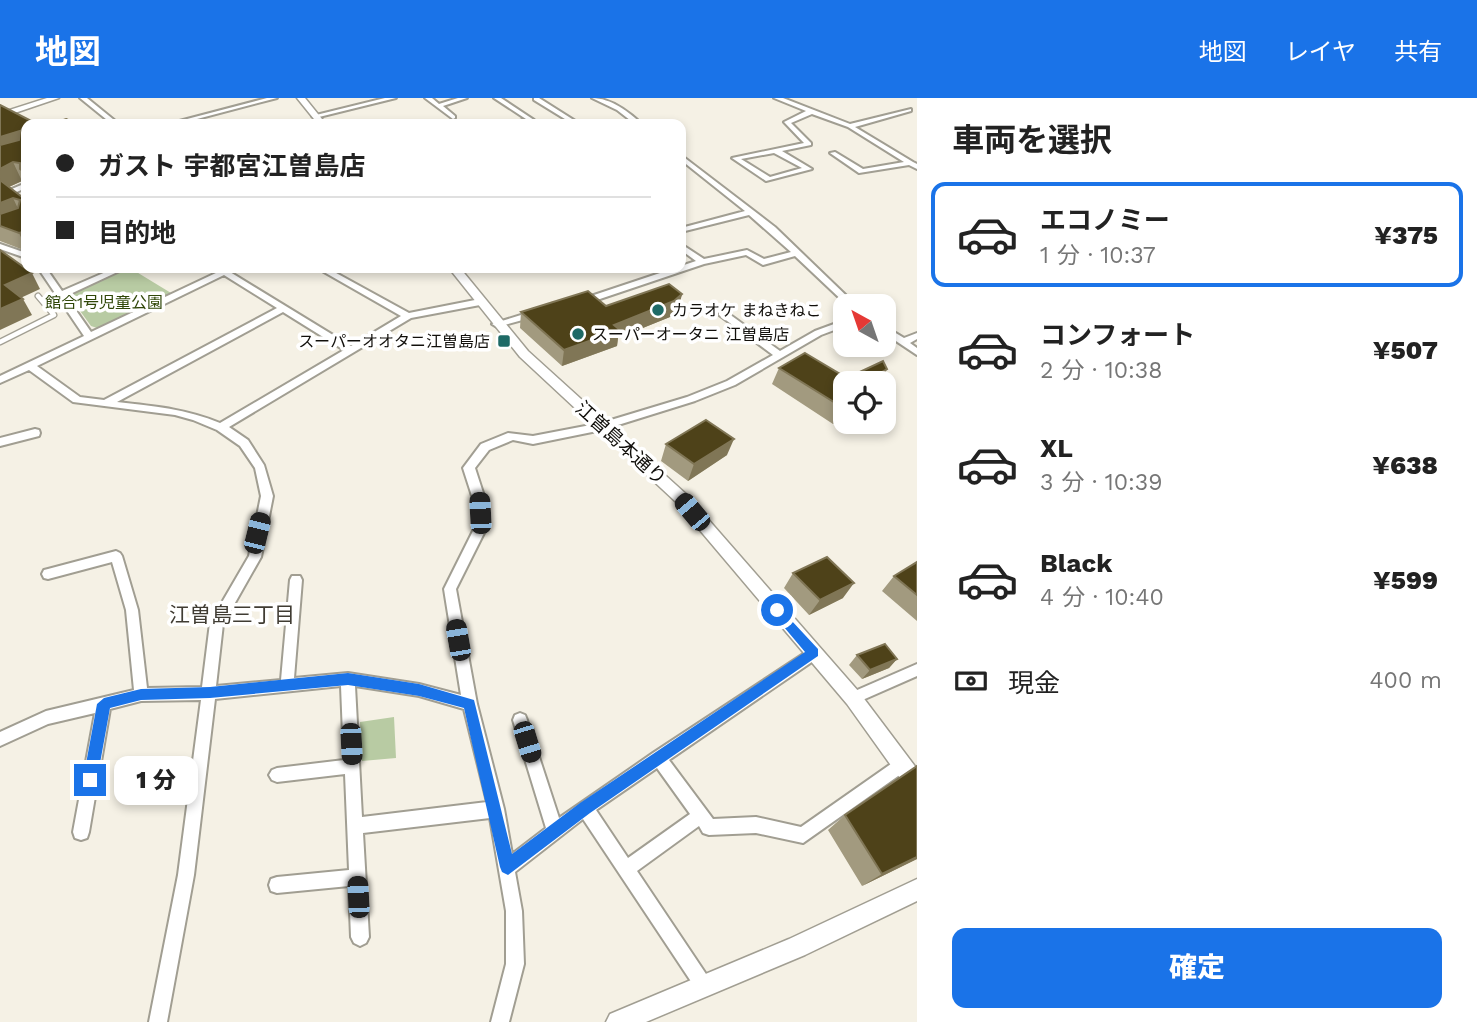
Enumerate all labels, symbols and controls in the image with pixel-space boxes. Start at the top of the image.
text: 地図 [35,32,101,71]
text: 地図 [1199,38,1247,66]
text: レイヤ [1285,38,1356,66]
text: 共有 [1394,38,1442,66]
text: 車両を選択 [952,121,1112,159]
text: ガスト 宇都宮江曽島店 [98,151,365,181]
icon: car [956,203,1019,266]
text: エコノミー [1040,205,1170,235]
text: 目的地 [98,218,176,248]
text: ¥375 [1374,220,1438,250]
text: 1 分 · 10:37 [1040,242,1156,269]
park label: 館合1号児童公園 [45,293,163,312]
north arrow [833,294,896,357]
map controls [833,294,896,434]
place label: カラオケ まねきねこ [672,301,821,320]
marker: カラオケ まねきねこ [650,302,666,318]
icon: car [956,318,1019,381]
text: コンフォート [1040,320,1195,350]
place label: スーパーオータニ 江曽島店 [592,325,789,344]
marker: スーパーオータニ 江曽島店 [570,326,586,342]
place label: スーパーオオタニ江曽島店 [298,332,490,351]
marker: スーパーオオタニ江曽島店 [496,333,512,349]
text: ¥507 [1373,335,1438,365]
text: 2 分 · 10:38 [1040,357,1162,384]
button: locate [833,371,896,434]
street label: 江曽島本通り [571,396,671,490]
icon: car [956,433,1019,496]
text: XL [1040,433,1073,463]
text: ¥638 [1372,450,1438,480]
text: 3 分 · 10:39 [1040,469,1162,496]
car [671,489,714,535]
car [469,491,492,535]
car [242,510,273,556]
icon: car [956,548,1019,611]
text: Black [1040,548,1112,578]
text: ¥599 [1373,565,1438,595]
text: 4 分 · 10:40 [1040,584,1164,611]
route start [761,594,793,626]
district label: 江曽島三丁目 [169,602,295,627]
car [445,617,472,663]
icon: cash [952,662,990,700]
text: 400 m [1370,667,1442,694]
text: 現金 [1008,668,1060,698]
car [511,719,544,765]
car [340,722,363,766]
callout: 1 分 [114,756,198,804]
route end [74,764,106,796]
text: 1 分 [136,767,176,794]
car [347,875,370,919]
button: 確定 [952,928,1442,1008]

